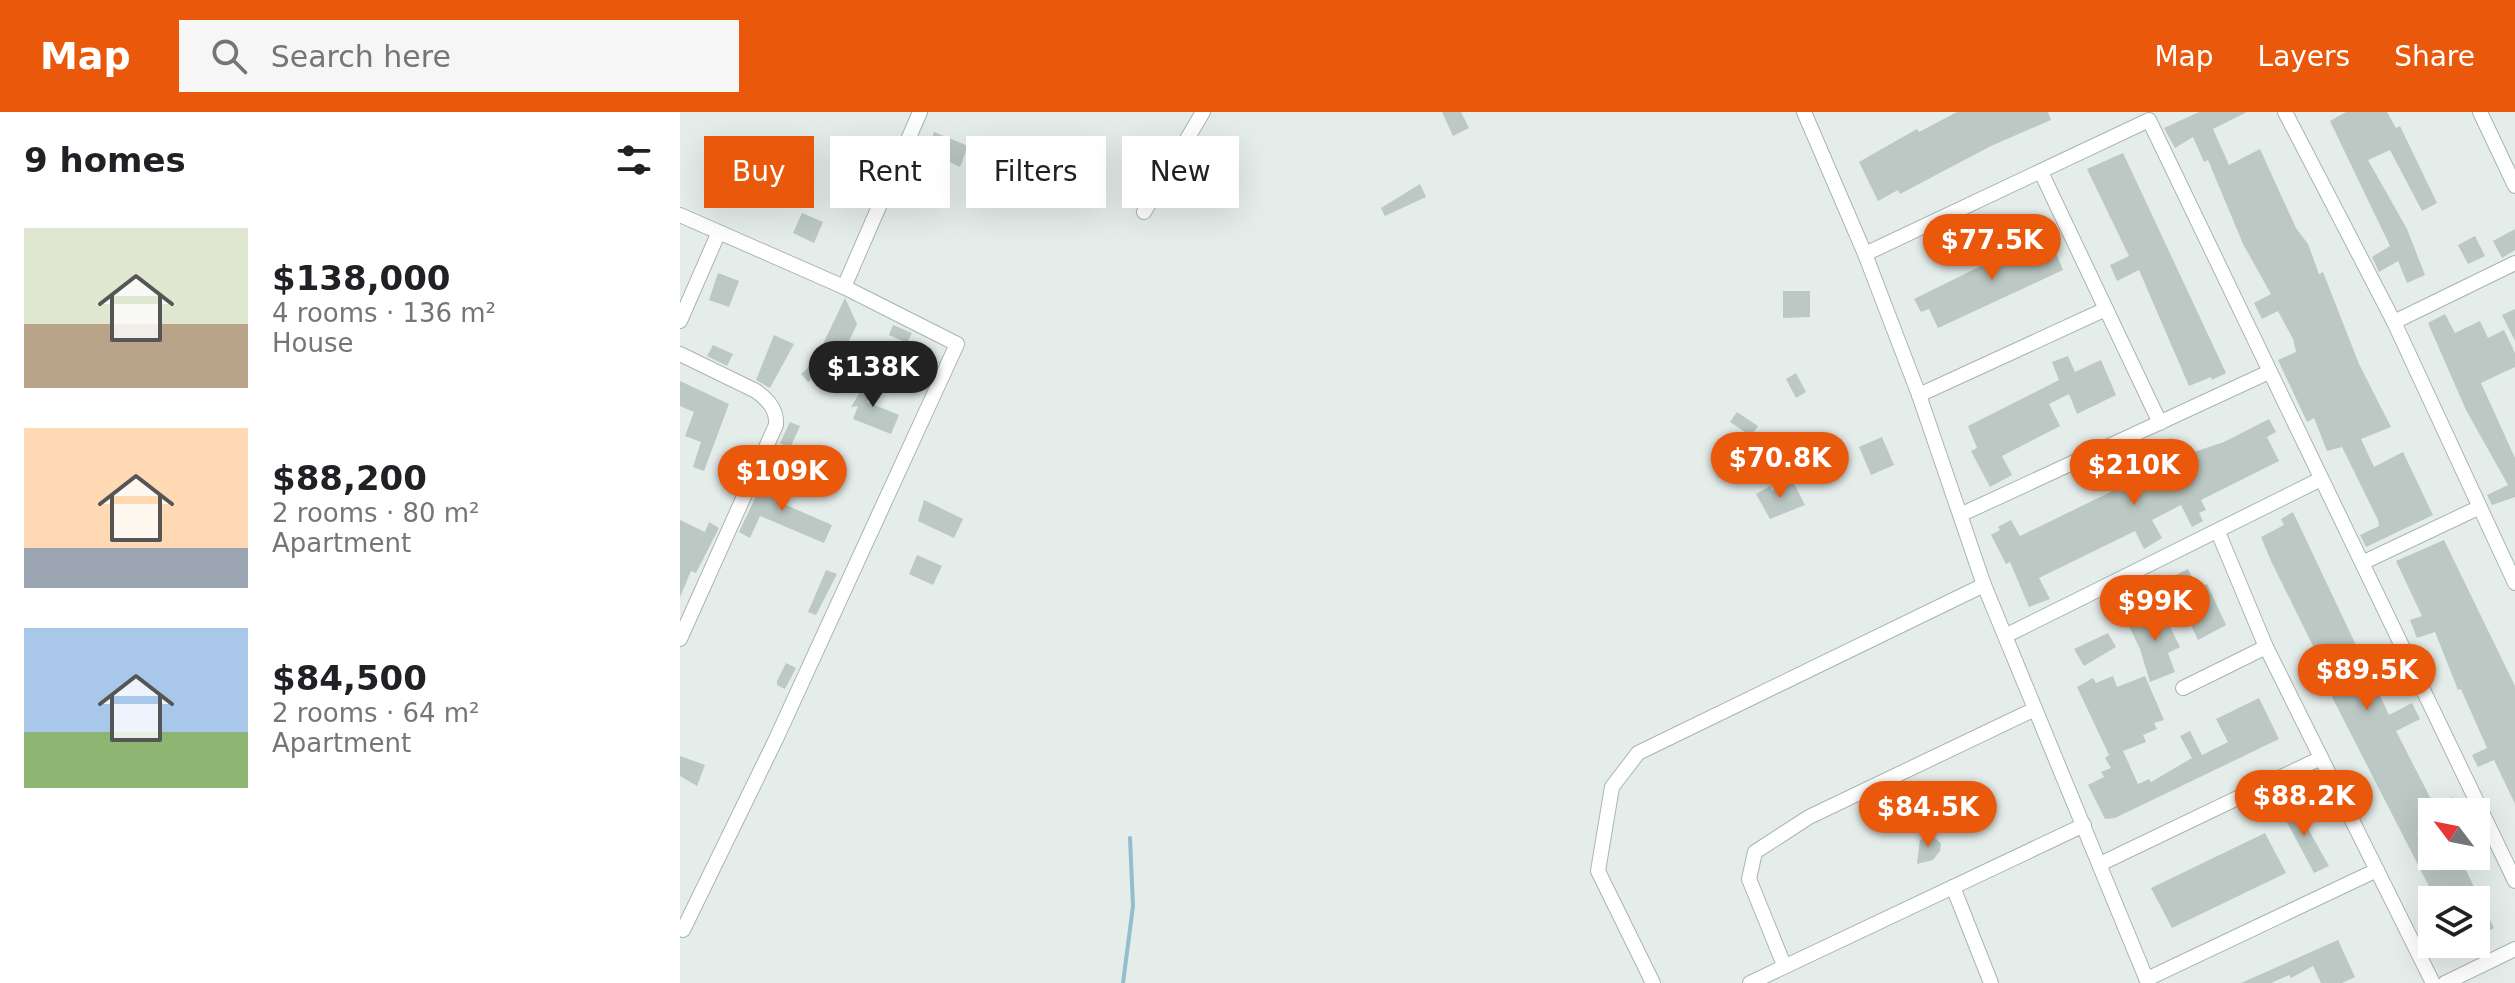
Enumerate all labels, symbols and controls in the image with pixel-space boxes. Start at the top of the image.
search box [179,20,739,92]
text: Map [40,34,131,78]
icon: search [207,34,251,78]
text: Search here [271,39,451,74]
text: Map [2154,40,2214,73]
text: Layers [2258,40,2350,73]
text: Share [2394,40,2475,73]
chip: Buy [704,136,814,208]
chip: Rent [830,136,950,208]
chip: Filters [966,136,1106,208]
chip: New [1122,136,1239,208]
icon: filters [612,138,656,182]
text: 9 homes [24,140,186,180]
pin: $77.5K [1927,214,2057,282]
text: $77.5K [1941,225,2043,255]
text: $138,000 [272,258,451,298]
icon: home [88,260,184,356]
text: 4 rooms · 136 m² [272,298,496,328]
text: House [272,328,353,358]
pin: $138K [817,341,929,409]
text: $138K [827,352,919,382]
pin: $70.8K [1715,432,1845,500]
pin: $210K [2078,439,2190,507]
text: $70.8K [1729,443,1831,473]
pin: $109K [726,445,838,513]
text: $210K [2088,450,2180,480]
text: $109K [736,456,828,486]
text: $88,200 [272,458,427,498]
icon: home [88,460,184,556]
text: 2 rooms · 80 m² [272,498,480,528]
text: Apartment [272,528,411,558]
pin: $99K [2108,575,2202,643]
text: $99K [2118,586,2192,616]
pin: $89.5K [2302,644,2432,712]
text: $89.5K [2316,655,2418,685]
text: $84,500 [272,658,427,698]
icon: home [88,660,184,756]
text: 2 rooms · 64 m² [272,698,480,728]
text: Apartment [272,728,411,758]
pin: $88.2K [2239,770,2369,838]
pin: $84.5K [1863,781,1993,849]
text: $88.2K [2253,781,2355,811]
text: $84.5K [1877,792,1979,822]
north arrow [2418,798,2490,870]
map controls [2418,798,2490,958]
button: layers [2418,886,2490,958]

